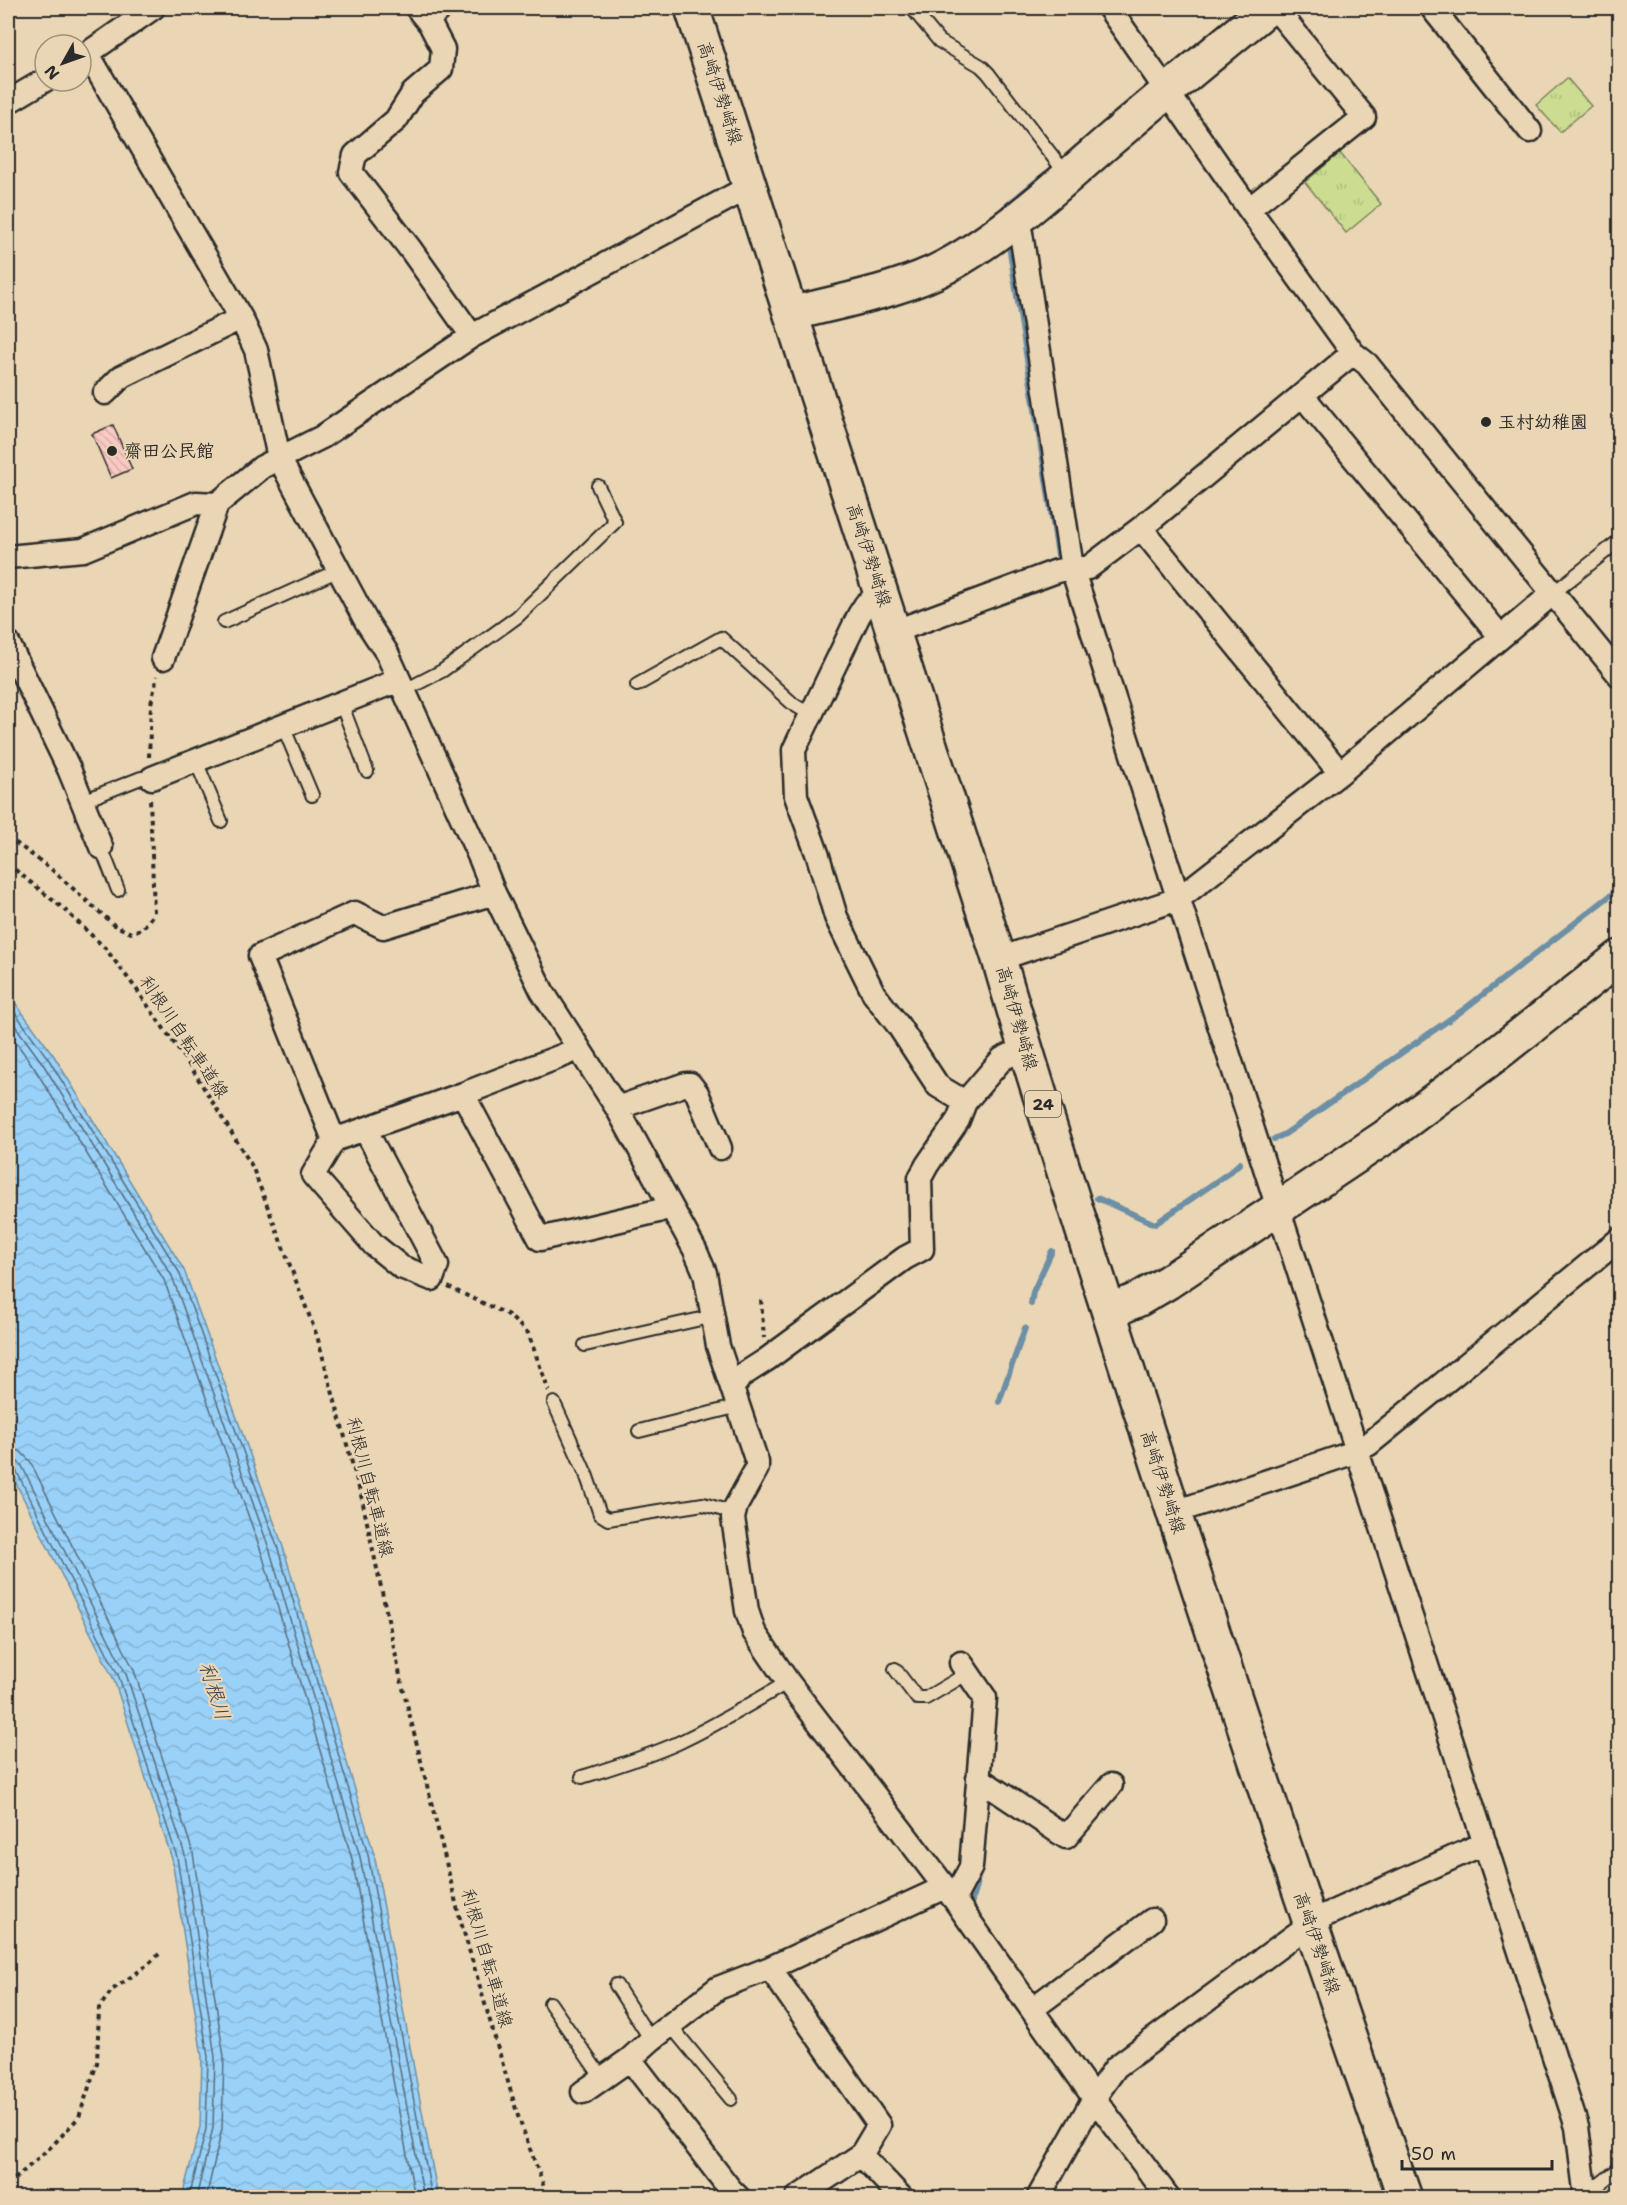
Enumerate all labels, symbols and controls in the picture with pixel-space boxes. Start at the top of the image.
north arrow [33,33,93,93]
street label: 高崎伊勢崎線 [692,38,748,148]
text: N [40,61,64,84]
place label: 玉村幼稚園 [1498,410,1588,434]
marker: 玉村幼稚園 [1479,415,1493,429]
place label: 齋田公民館 [124,439,214,463]
marker: 齋田公民館 [105,444,119,458]
street label: 高崎伊勢崎線 [841,500,897,610]
street label: 高崎伊勢崎線 [991,963,1043,1073]
street label: 利根川自転車道線 [134,971,234,1103]
road number: 24 [1025,1091,1061,1117]
street label: 利根川自転車道線 [341,1414,399,1560]
street label: 高崎伊勢崎線 [1135,1427,1191,1537]
water label: 利根川 [194,1659,236,1723]
street label: 利根川自転車道線 [456,1885,518,2031]
street label: 高崎伊勢崎線 [1288,1888,1346,1998]
scale bar [1402,2133,1552,2171]
text: 50 m [1411,2142,1456,2166]

